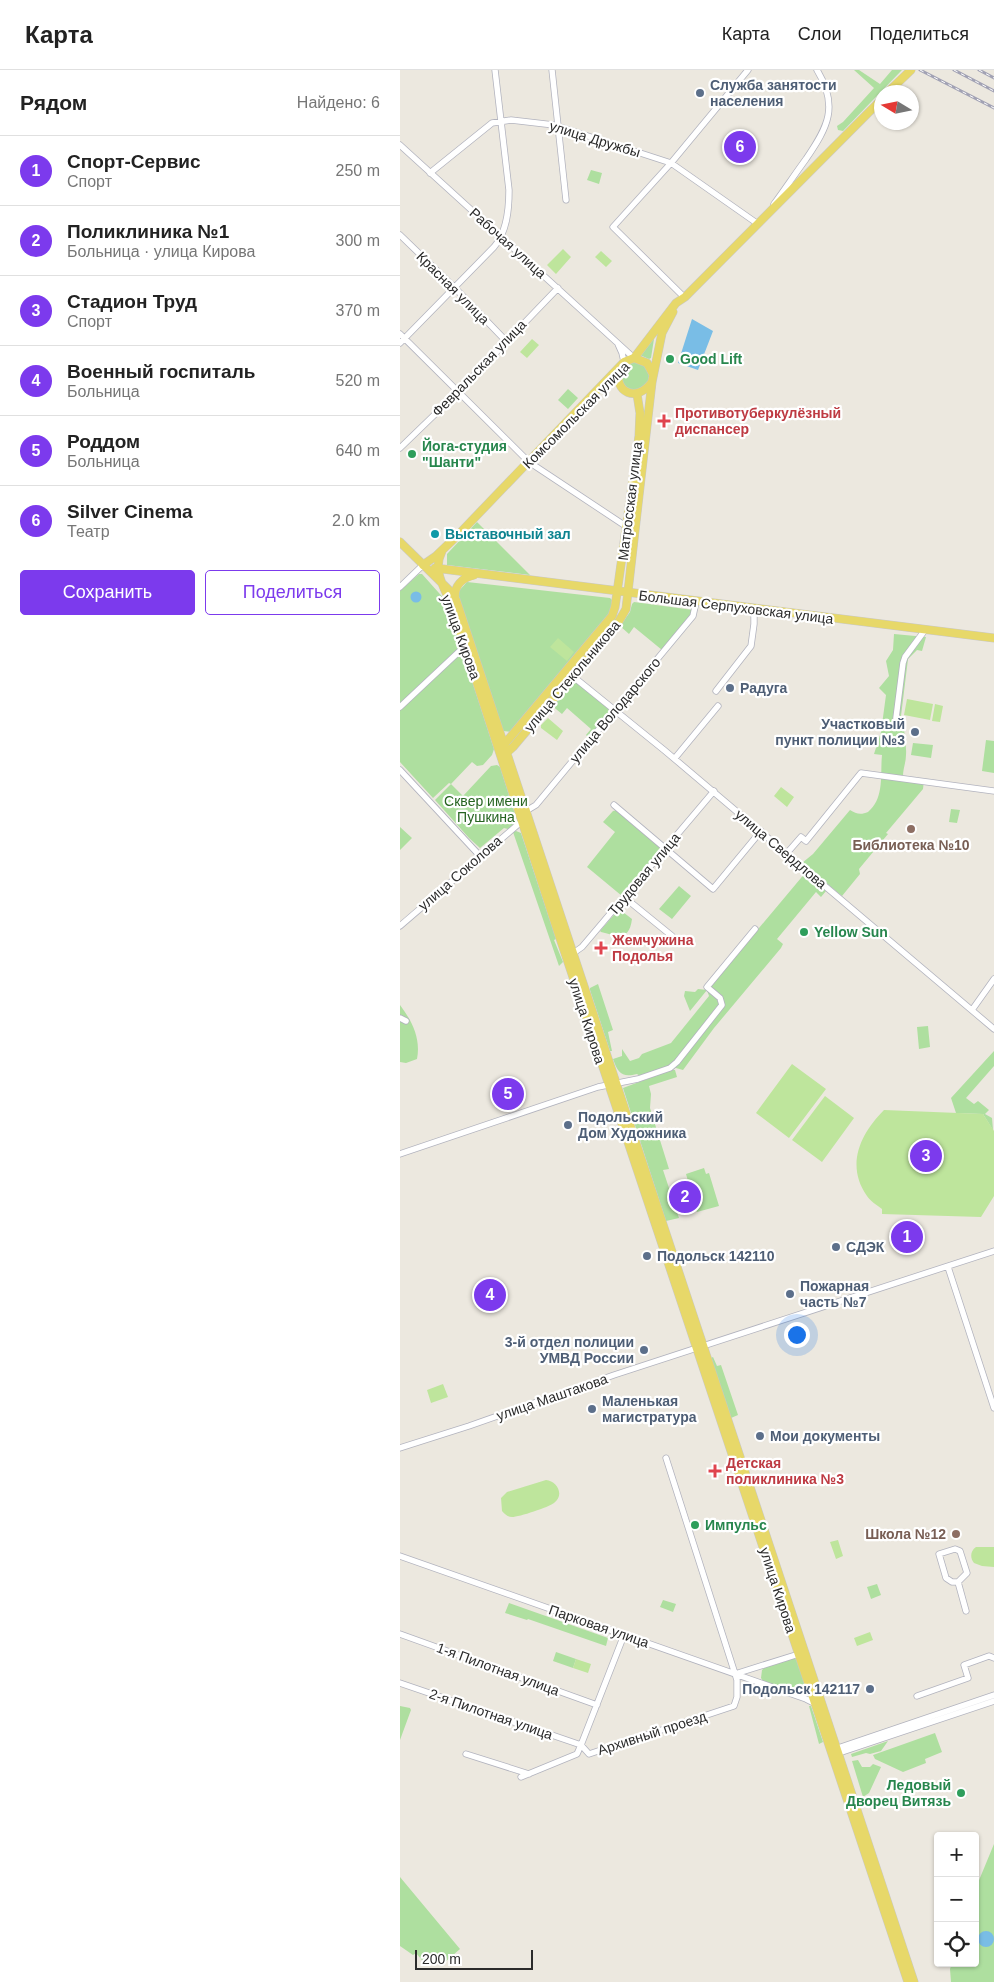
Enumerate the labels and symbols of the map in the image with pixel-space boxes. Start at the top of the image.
place label: Служба занятости населения [710,77,837,109]
north arrow [874,85,919,130]
marker: Служба занятости населения [694,87,706,99]
street label: улица Дружбы [548,118,642,160]
pin: 6 [724,128,756,166]
street label: Рабочая улица [467,205,550,282]
street label: Красная улица [413,248,493,328]
street label: Февральская улица [429,316,529,420]
place label: Good Lift [680,351,743,367]
marker: Good Lift [664,353,676,365]
street label: Комсомольская улица [519,358,633,472]
place label: Противотуберкулёзный диспансер [675,405,841,437]
marker: Противотуберкулёзный диспансер [657,414,671,428]
place label: Йога-студия "Шанти" [422,437,507,470]
street label: Матросская улица [615,441,645,561]
marker: Йога-студия "Шанти" [406,448,418,460]
place label: Выставочный зал [445,526,571,542]
marker: Выставочный зал [429,528,441,540]
street label: Большая Серпуховская улица [638,587,834,627]
street label: улица Кирова [438,592,484,682]
street label: улица Стекольникова [521,617,623,735]
street label: улица Володарского [566,654,664,766]
place label: Радуга [740,680,788,696]
marker: Радуга [724,682,736,694]
place label: Участковый пункт полиции №3 [775,716,905,748]
marker: Участковый пункт полиции №3 [909,726,921,738]
park label: Сквер имени Пушкина [444,793,528,825]
street label: улица Свердлова [732,806,830,892]
marker: Библиотека №10 [905,823,917,835]
street label: Трудовая улица [605,829,683,919]
street label: улица Соколова [415,832,505,914]
place label: Библиотека №10 [852,837,970,853]
place label: Yellow Sun [814,924,888,940]
marker: Yellow Sun [798,926,810,938]
place label: Жемчужина Подолья [611,932,694,964]
marker: Жемчужина Подолья [594,941,608,955]
street label: улица Кирова [566,976,608,1066]
pin: 5 [492,1075,524,1113]
place label: Подольский Дом Художника [578,1109,687,1141]
marker: Подольский Дом Художника [562,1119,574,1131]
pin: 3 [910,1137,942,1175]
pin: 2 [669,1178,701,1216]
pin: 1 [891,1218,923,1256]
place label: СДЭК [846,1239,885,1255]
marker: СДЭК [830,1241,842,1253]
place label: Подольск 142110 [657,1248,775,1264]
marker: Подольск 142110 [641,1250,653,1262]
pin: 4 [474,1276,506,1314]
place label: Пожарная часть №7 [800,1278,869,1310]
marker: Пожарная часть №7 [784,1288,796,1300]
your location [784,1322,810,1348]
place label: 3-й отдел полиции УМВД России [505,1334,634,1366]
marker: 3-й отдел полиции УМВД России [638,1344,650,1356]
street label: улица Маштакова [494,1370,610,1424]
place label: Маленькая магистратура [602,1393,697,1425]
marker: Маленькая магистратура [586,1403,598,1415]
place label: Мои документы [770,1428,880,1444]
marker: Мои документы [754,1430,766,1442]
place label: Детская поликлиника №3 [726,1455,844,1487]
marker: Детская поликлиника №3 [708,1464,722,1478]
place label: Импульс [705,1517,767,1533]
marker: Импульс [689,1519,701,1531]
place label: Школа №12 [865,1526,946,1542]
marker: Школа №12 [950,1528,962,1540]
street label: улица Кирова [757,1545,799,1635]
street label: Парковая улица [547,1601,651,1651]
street label: 1-я Пилотная улица [434,1639,562,1699]
place label: Подольск 142117 [742,1681,860,1697]
marker: Подольск 142117 [864,1683,876,1695]
street label: 2-я Пилотная улица [427,1685,555,1743]
street label: Архивный проезд [595,1708,709,1758]
place label: Ледовый Дворец Витязь [846,1777,951,1809]
marker: Ледовый Дворец Витязь [955,1787,967,1799]
scale bar [415,1947,532,1970]

